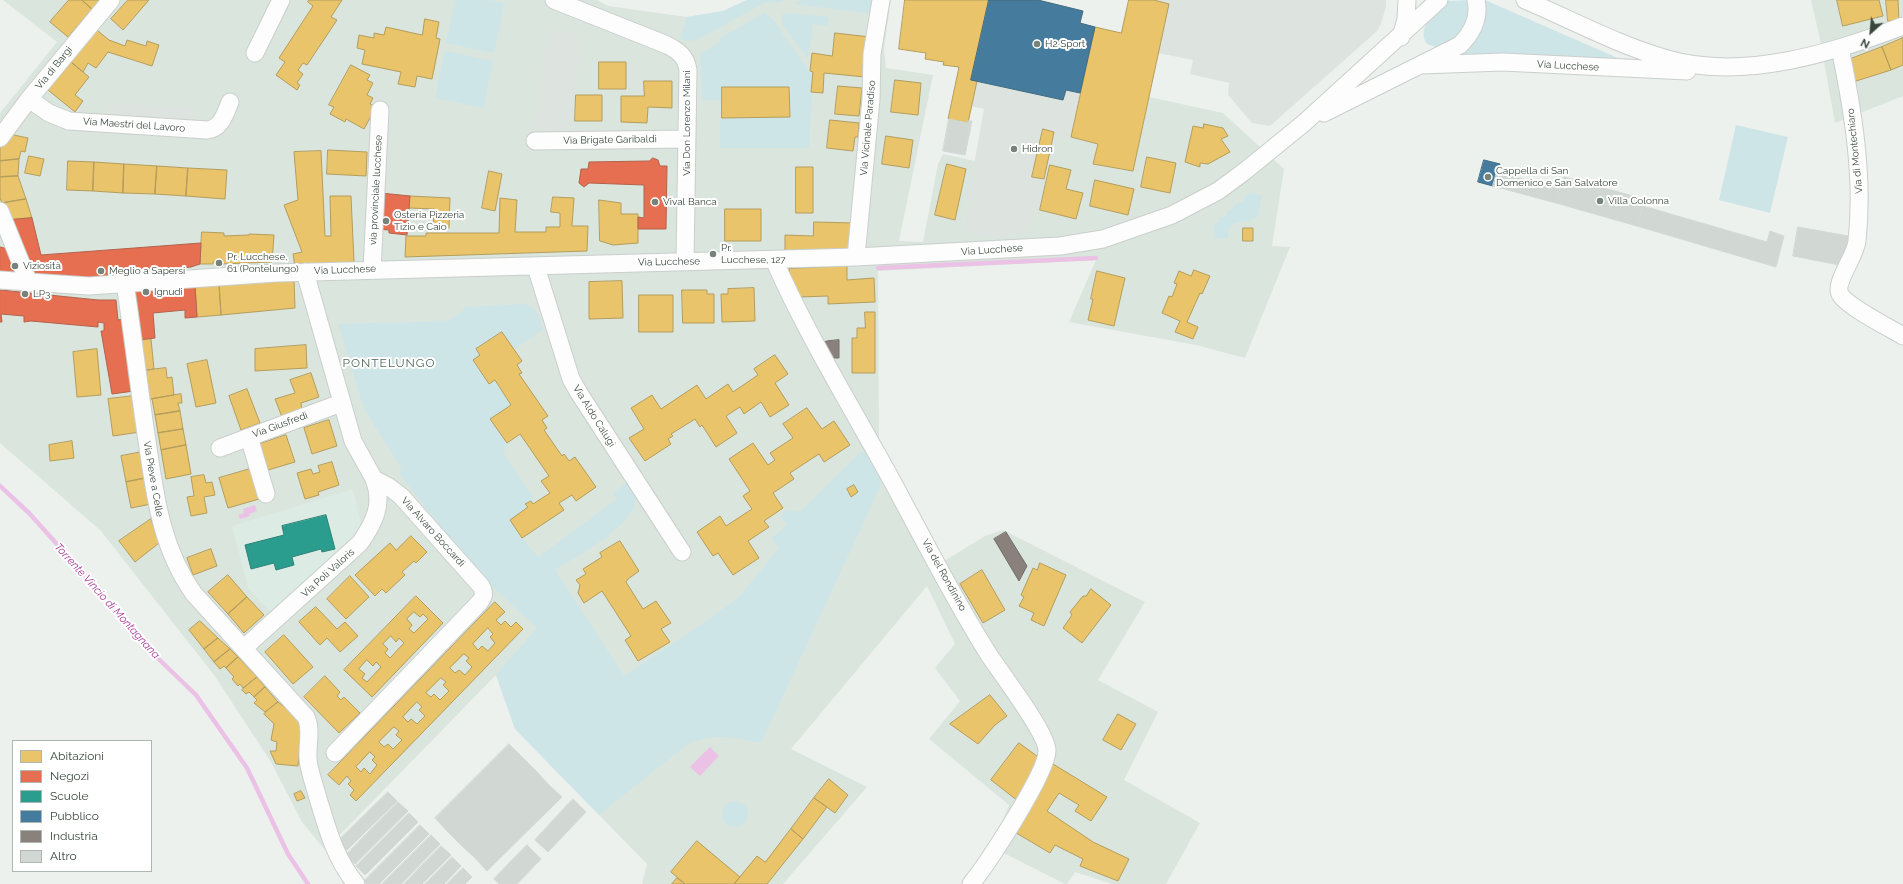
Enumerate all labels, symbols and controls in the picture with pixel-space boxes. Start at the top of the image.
north arrow [1851,12,1891,52]
text: N [1859,35,1872,51]
place label: H2 Sport [1045,38,1085,50]
marker: H2 Sport [1032,39,1042,49]
street label: Via di Bargi [33,44,75,92]
street label: Via Lucchese [1537,58,1599,74]
street label: Via Don Lorenzo Milani [681,70,693,176]
street label: Via Vicinale Paradiso [858,80,878,176]
street label: Via di Montechiaro [1845,108,1865,194]
street label: Via Maestri del Lavoro [83,115,185,135]
street label: Via Brigate Garibaldi [563,133,657,147]
street label: via provinciale lucchese [367,135,385,245]
place label: Hidron [1022,143,1053,155]
marker: Hidron [1009,144,1019,154]
place label: Cappella di San Domenico e San Salvatore [1496,165,1618,188]
marker: Cappella di San Domenico e San Salvatore [1483,172,1493,182]
place label: Villa Colonna [1608,195,1669,207]
place label: Vival Banca [663,196,717,208]
marker: Villa Colonna [1595,196,1605,206]
marker: Vival Banca [650,197,660,207]
place label: Osteria Pizzeria Tizio e Caio [394,209,464,232]
marker: Osteria Pizzeria Tizio e Caio [381,216,391,226]
place label: Pr. Lucchese, 127 [721,242,786,266]
street label: Via Lucchese [961,242,1023,258]
marker: Pr. Lucchese, 127 [708,249,718,259]
place label: Pr. Lucchese, 61 (Pontelungo) [227,251,299,274]
street label: Via Lucchese [638,255,700,269]
marker: Pr. Lucchese, 61 (Pontelungo) [214,258,224,268]
place label: Viziosità [23,260,61,272]
marker: Viziosità [10,261,20,271]
street label: Via Lucchese [314,263,376,277]
place label: Meglio a Sapersi [109,265,185,277]
marker: Meglio a Sapersi [96,266,106,276]
place label: Ignudi [154,286,183,298]
marker: Ignudi [141,287,151,297]
place label: LP3 [33,288,50,300]
marker: LP3 [20,289,30,299]
district label: PONTELUNGO [343,356,435,370]
street label: Via Aldo Calugi [570,383,618,449]
street label: Via Giusfredi [251,409,309,441]
street label: Via Pieve a Celle [140,440,166,518]
street label: Via Alvaro Boccardi [399,495,467,569]
street label: Via del Rondinino [919,537,969,613]
water label: Torrente Vincio di Montagnana [52,541,162,661]
street label: Via Poli Valoris [299,546,357,600]
legend [12,740,152,872]
text: Abitazioni [50,749,104,763]
text: Negozi [50,769,89,783]
text: Scuole [50,789,88,803]
text: Pubblico [50,809,99,823]
text: Industria [50,829,98,843]
text: Altro [50,849,77,863]

